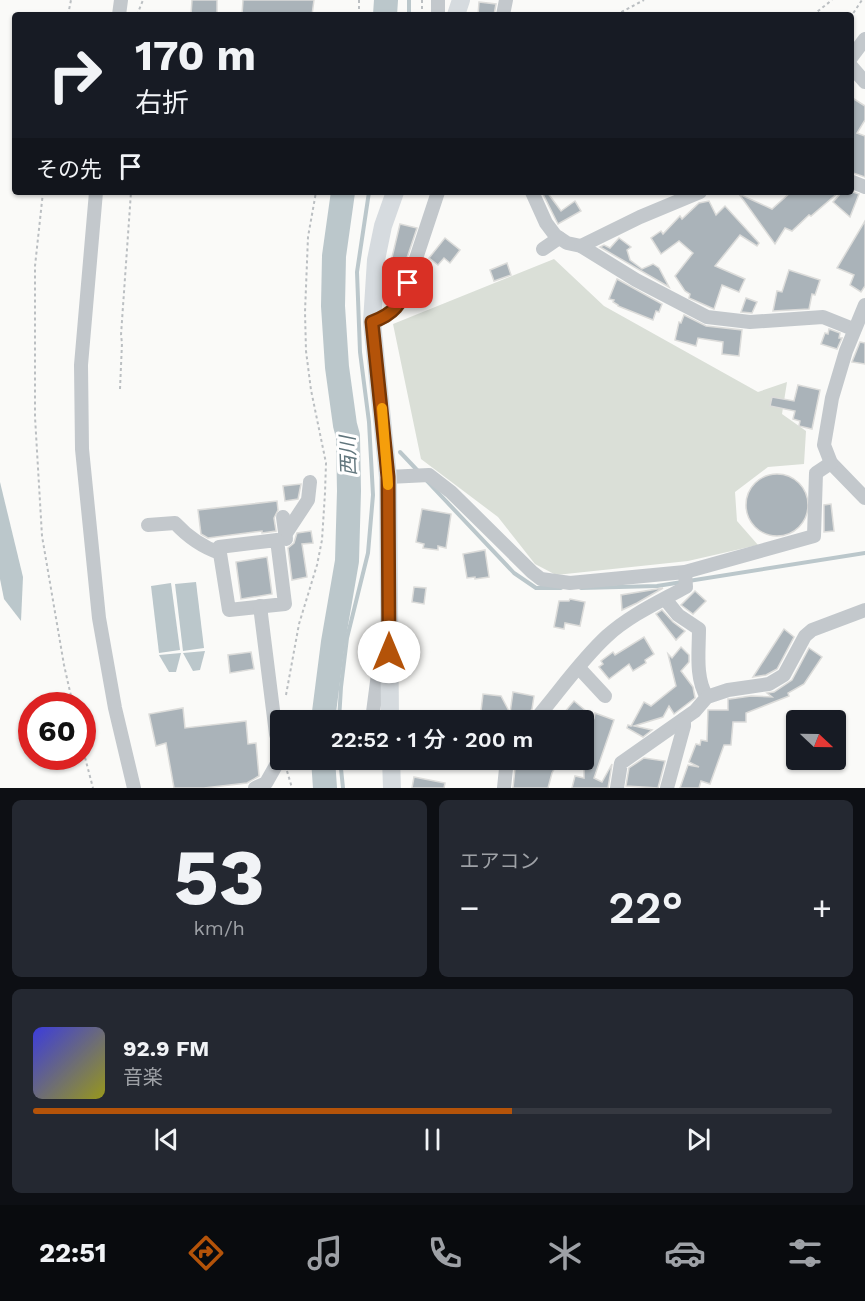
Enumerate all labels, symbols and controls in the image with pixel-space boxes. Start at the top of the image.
text: 170 m [135,31,256,80]
icon: right [36,36,114,114]
text: 右折 [135,87,189,119]
icon: arrive [114,150,147,183]
text: その先 [36,157,102,182]
pin [382,257,433,308]
icon: arrive [391,266,424,299]
water label: 西川 [335,434,361,476]
position arrow [357,620,421,684]
speed limit sign: 60 [18,692,96,770]
north arrow [786,710,846,770]
map controls [786,710,846,770]
text: 22:52 · 1 分 · 200 m [331,727,533,752]
text: 53 [173,831,265,923]
text: エアコン [460,849,540,873]
text: 22° [608,881,683,934]
text: − [460,888,479,927]
text: + [812,888,832,927]
text: km/h [193,916,245,940]
text: 92.9 FM [123,1036,209,1061]
text: 音楽 [123,1065,163,1089]
icon: previous [150,1123,183,1156]
icon: pause [416,1123,449,1156]
icon: next [682,1123,715,1156]
icon: directions [185,1232,227,1274]
icon: music [304,1232,346,1274]
icon: phone [424,1232,466,1274]
icon: climate [544,1232,586,1274]
icon: car [664,1232,706,1274]
icon: filters [784,1232,826,1274]
text: 22:51 [39,1237,107,1269]

